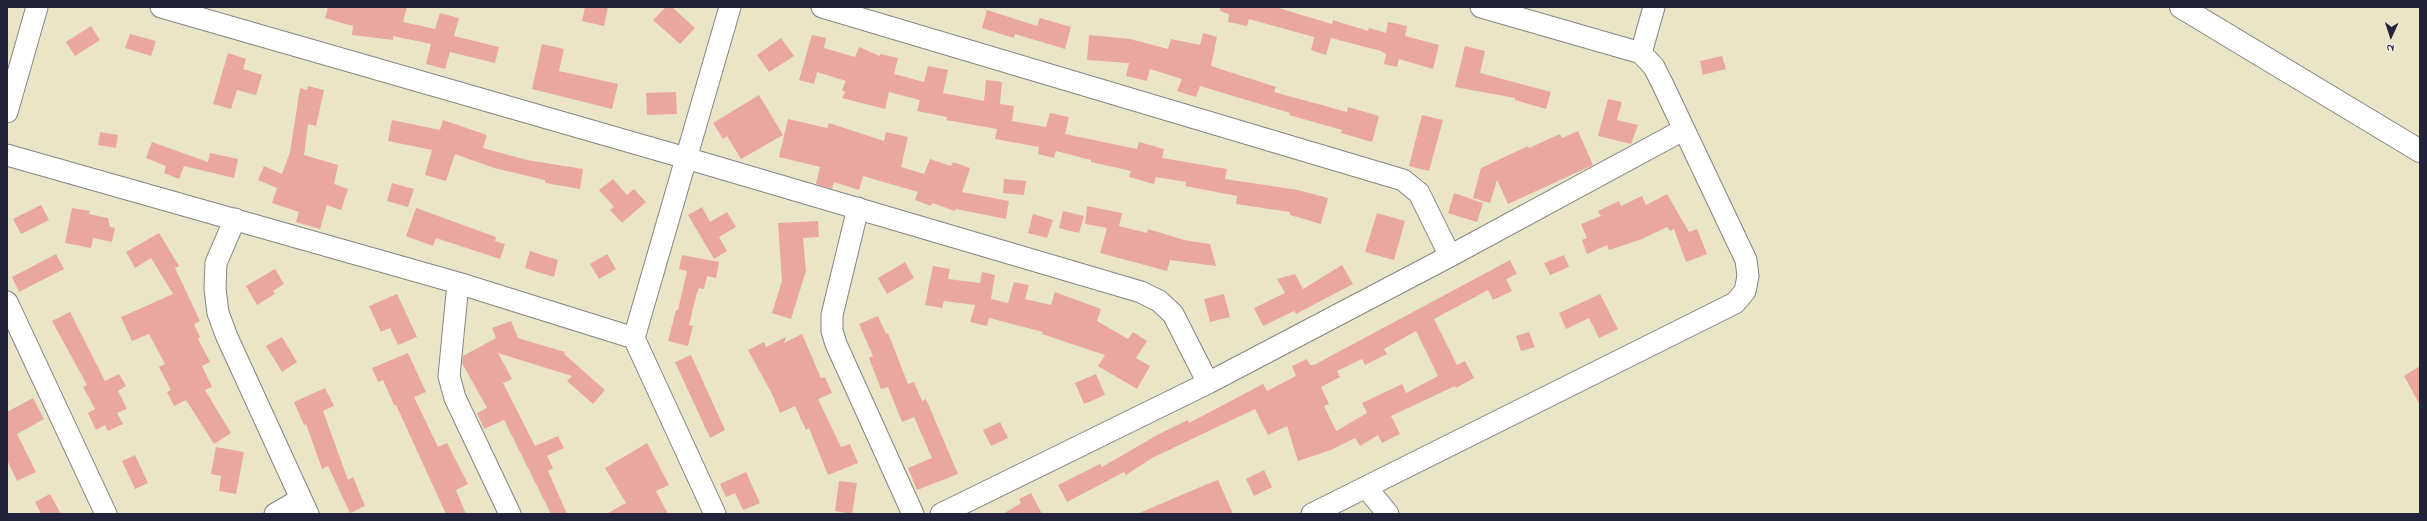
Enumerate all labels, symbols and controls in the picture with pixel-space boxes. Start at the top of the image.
north arrow [2371,16,2411,56]
text: N [2386,40,2395,56]

